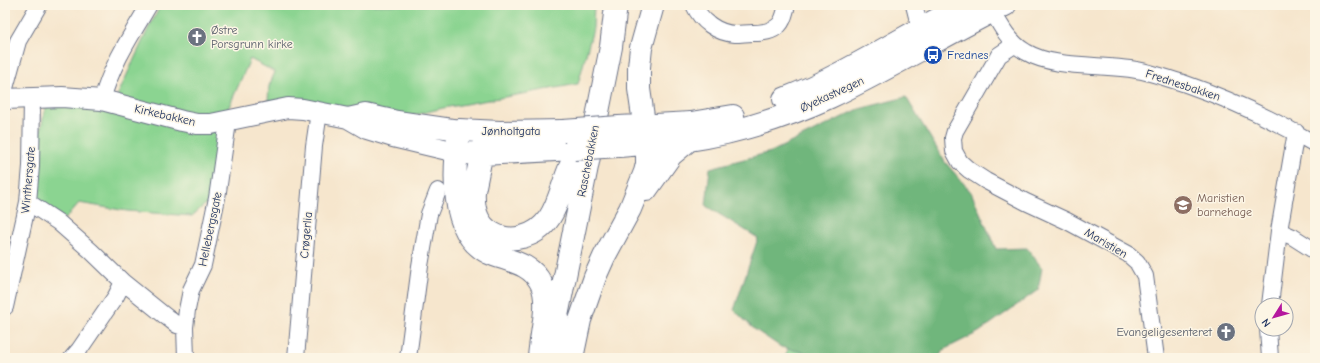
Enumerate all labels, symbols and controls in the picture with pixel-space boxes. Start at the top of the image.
place label: Østre Porsgrunn kirke [211,23,293,51]
church icon: Østre Porsgrunn kirke [186,26,208,48]
bus stop icon: Frednes [922,44,944,66]
place label: Frednes [947,48,988,62]
street label: Frednesbakken [1144,66,1222,104]
street label: Øyekastvegen [798,73,866,115]
street label: Kirkebakken [133,101,197,129]
street label: Jønholtgata [482,124,540,138]
street label: Raschebakken [574,124,602,198]
street label: Winthersgate [18,146,38,214]
street label: Hellebergsgate [195,190,225,268]
place label: Maristien barnehage [1197,191,1252,219]
school or university icon: Maristien barnehage [1172,194,1194,216]
street label: Crøgerlia [297,211,315,259]
street label: Maristien [1082,225,1130,261]
north arrow [1254,297,1294,337]
text: N [1259,316,1274,329]
church icon: Evangeligesenteret [1215,321,1237,343]
place label: Evangeligesenteret [1116,325,1213,339]

